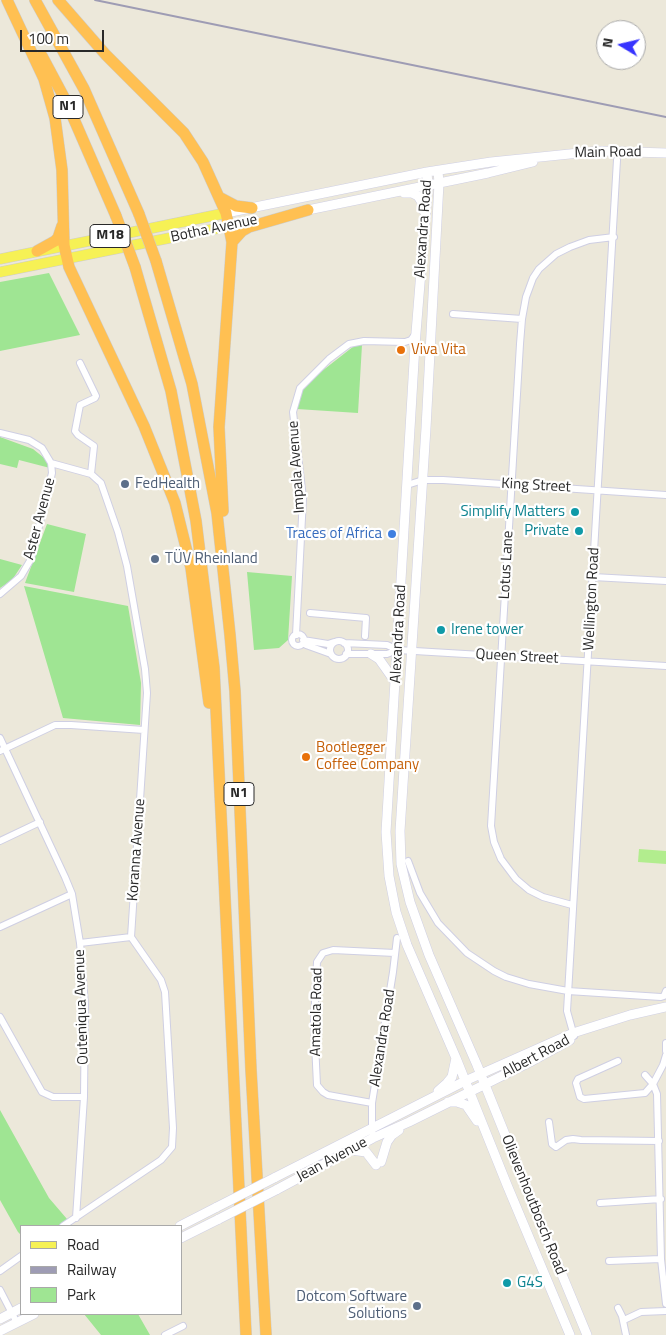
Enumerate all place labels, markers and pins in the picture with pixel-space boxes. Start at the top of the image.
place label: Viva Vita [411,341,466,359]
marker: Viva Vita [395,344,407,356]
place label: FedHealth [135,475,200,493]
marker: FedHealth [119,478,131,490]
place label: Simplify Matters [460,503,565,521]
marker: Simplify Matters [569,506,581,518]
place label: Private [524,522,569,540]
place label: Traces of Africa [286,525,382,543]
marker: Private [573,525,585,537]
marker: Traces of Africa [386,528,398,540]
place label: TÜV Rheinland [165,550,258,568]
marker: TÜV Rheinland [149,553,161,565]
place label: Irene tower [451,621,523,639]
marker: Irene tower [435,624,447,636]
place label: Bootlegger Coffee Company [316,739,419,774]
marker: Bootlegger Coffee Company [300,751,312,763]
place label: G4S [517,1274,543,1292]
marker: G4S [501,1277,513,1289]
place label: Dotcom Software Solutions [296,1288,407,1323]
marker: Dotcom Software Solutions [411,1300,423,1312]

